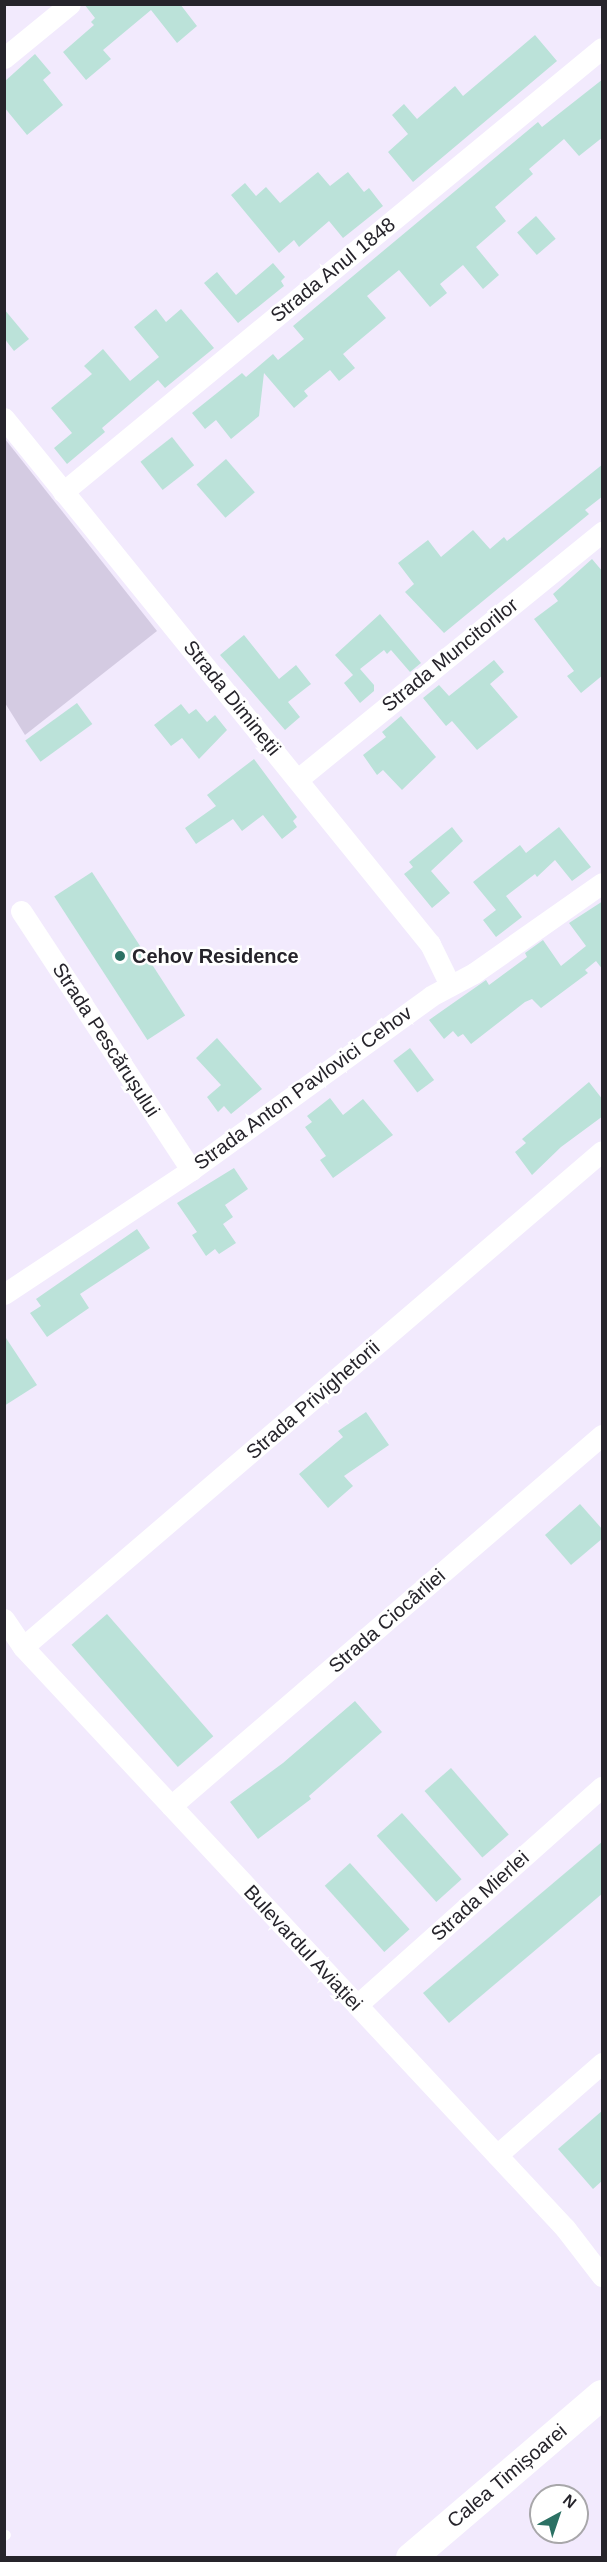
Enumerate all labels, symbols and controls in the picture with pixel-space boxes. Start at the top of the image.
street label: Strada Anul 1848 [265,212,401,328]
street label: Strada Muncitorilor [377,593,523,717]
street label: Strada Dimineții [178,636,286,760]
place label: Cehov Residence [132,944,299,968]
marker: Cehov Residence [113,949,127,963]
street label: Strada Pescărușului [47,958,165,1122]
street label: Strada Anton Pavlovici Cehov [189,1001,417,1175]
street label: Strada Privighetorii [241,1336,385,1464]
street label: Strada Ciocârliei [324,1564,450,1678]
street label: Strada Mierlei [426,1846,534,1946]
street label: Bulevardul Aviației [238,1880,368,2016]
street label: Calea Timișoarei [442,2419,572,2533]
north arrow [529,2484,589,2544]
text: N [560,2491,579,2512]

